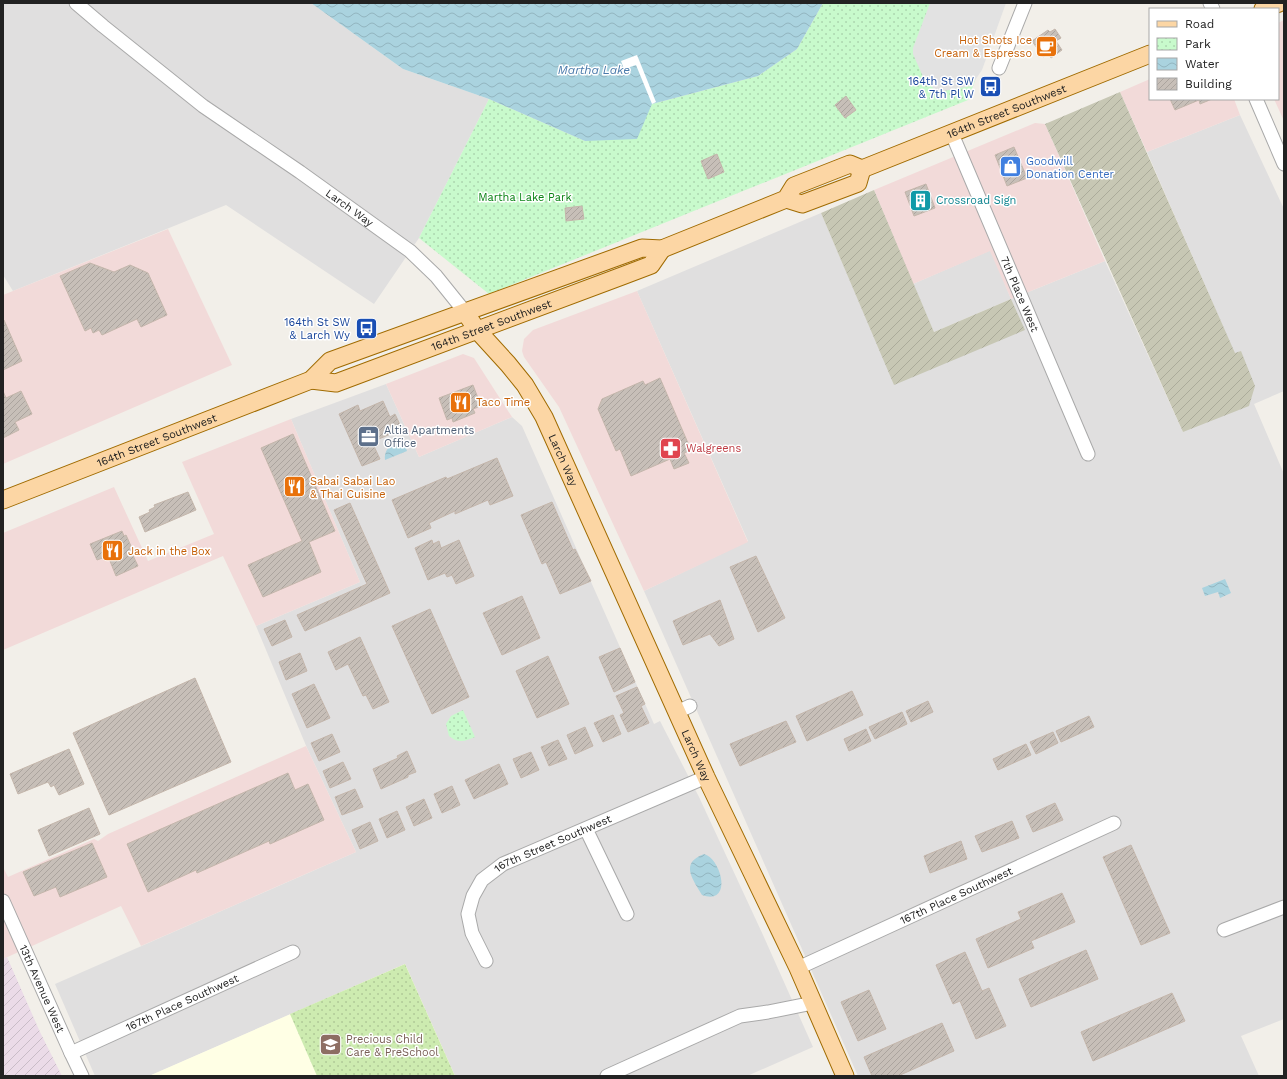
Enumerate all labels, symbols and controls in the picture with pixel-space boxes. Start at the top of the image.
legend [1149,8,1279,100]
text: Road [1185,17,1214,31]
cafe icon: Hot Shots Ice Cream & Espresso [1034,33,1060,59]
place label: Hot Shots Ice Cream & Espresso [934,34,1032,60]
text: Park [1185,37,1211,51]
text: Water [1185,57,1220,71]
water label: Martha Lake [558,63,630,77]
bus stop icon: 164th St SW & 7th Pl W [977,74,1003,100]
place label: 164th St SW & 7th Pl W [908,75,974,101]
text: Building [1185,77,1232,91]
street label: 164th Street Southwest [945,82,1069,141]
shop icon: Goodwill Donation Center [998,154,1024,180]
place label: Goodwill Donation Center [1026,155,1115,181]
street label: Larch Way [323,187,376,230]
building icon: Crossroad Sign [907,187,933,213]
park label: Martha Lake Park [478,191,572,204]
place label: Crossroad Sign [936,194,1016,207]
street label: 7th Place West [998,255,1042,334]
street label: 164th Street Southwest [430,297,554,354]
bus stop icon: 164th St SW & Larch Wy [353,315,379,341]
place label: 164th St SW & Larch Wy [284,316,350,342]
restaurant icon: Taco Time [447,389,473,415]
place label: Taco Time [476,396,530,409]
street label: 164th Street Southwest [95,411,219,470]
office icon: Altia Apartments Office [355,423,381,449]
place label: Altia Apartments Office [384,424,475,450]
street label: Larch Way [546,432,580,488]
pharmacy icon: Walgreens [658,435,684,461]
place label: Walgreens [686,442,741,455]
restaurant icon: Sabai Sabai Lao & Thai Cuisine [282,474,308,500]
place label: Sabai Sabai Lao & Thai Cuisine [310,475,395,501]
restaurant icon: Jack in the Box [99,538,125,564]
place label: Jack in the Box [128,545,210,558]
street label: Larch Way [679,728,713,784]
street label: 167th Street Southwest [492,812,614,875]
street label: 167th Place Southwest [898,864,1015,927]
street label: 13th Avenue West [16,943,67,1035]
street label: 167th Place Southwest [124,971,241,1034]
school or university icon: Precious Child Care & PreSchool [317,1032,343,1058]
place label: Precious Child Care & PreSchool [346,1033,439,1059]

